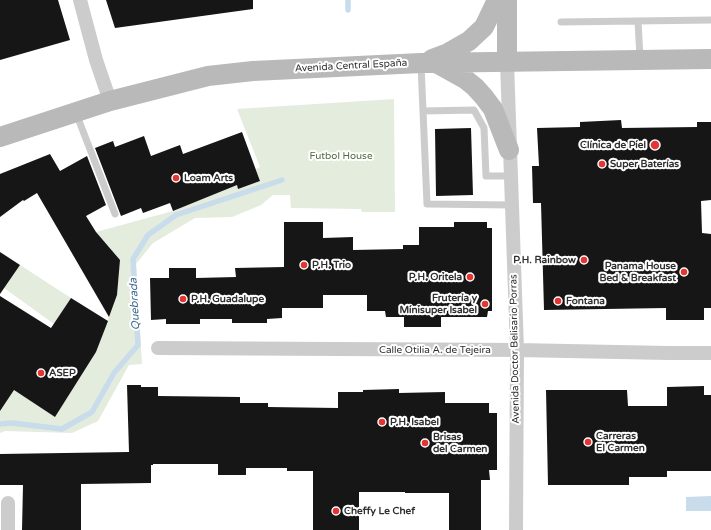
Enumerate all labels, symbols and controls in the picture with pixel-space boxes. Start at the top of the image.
street label: Avenida Central España [294,57,408,75]
place label: Clínica de Piel [580,139,646,151]
marker: Clínica de Piel [649,139,661,151]
park label: Futbol House [309,150,373,162]
place label: Super Baterías [610,158,679,170]
marker: Super Baterías [597,159,607,169]
place label: Loam Arts [184,172,233,184]
marker: Loam Arts [171,173,181,183]
place label: P.H. Rainbow [513,254,576,266]
marker: P.H. Rainbow [579,255,589,265]
place label: P.H. Trio [312,259,351,271]
marker: P.H. Trio [299,260,309,270]
place label: Panama House Bed & Breakfast [600,260,676,284]
marker: Panama House Bed & Breakfast [679,267,689,277]
place label: P.H. Oritela [409,271,462,283]
marker: P.H. Oritela [465,272,475,282]
street label: Avenida Doctor Belisario Porras [508,274,522,424]
water label: Quebrada [127,278,143,330]
place label: Frutería y Minisuper Isabel [399,292,477,316]
place label: P.H. Guadalupe [191,293,264,305]
marker: P.H. Guadalupe [178,294,188,304]
place label: Fontana [566,295,605,307]
marker: Fontana [553,296,563,306]
marker: Frutería y Minisuper Isabel [480,299,490,309]
street label: Calle Otilia A. de Tejeira [379,344,491,356]
place label: ASEP [49,367,76,379]
marker: ASEP [36,368,46,378]
place label: P.H. Isabel [390,416,439,428]
marker: P.H. Isabel [377,417,387,427]
place label: Carreras El Carmen [596,430,645,454]
place label: Brisas del Carmen [433,431,487,454]
marker: Carreras El Carmen [583,437,593,447]
marker: Brisas del Carmen [420,438,430,448]
place label: Cheffy Le Chef [344,505,415,517]
marker: Cheffy Le Chef [331,506,341,516]

